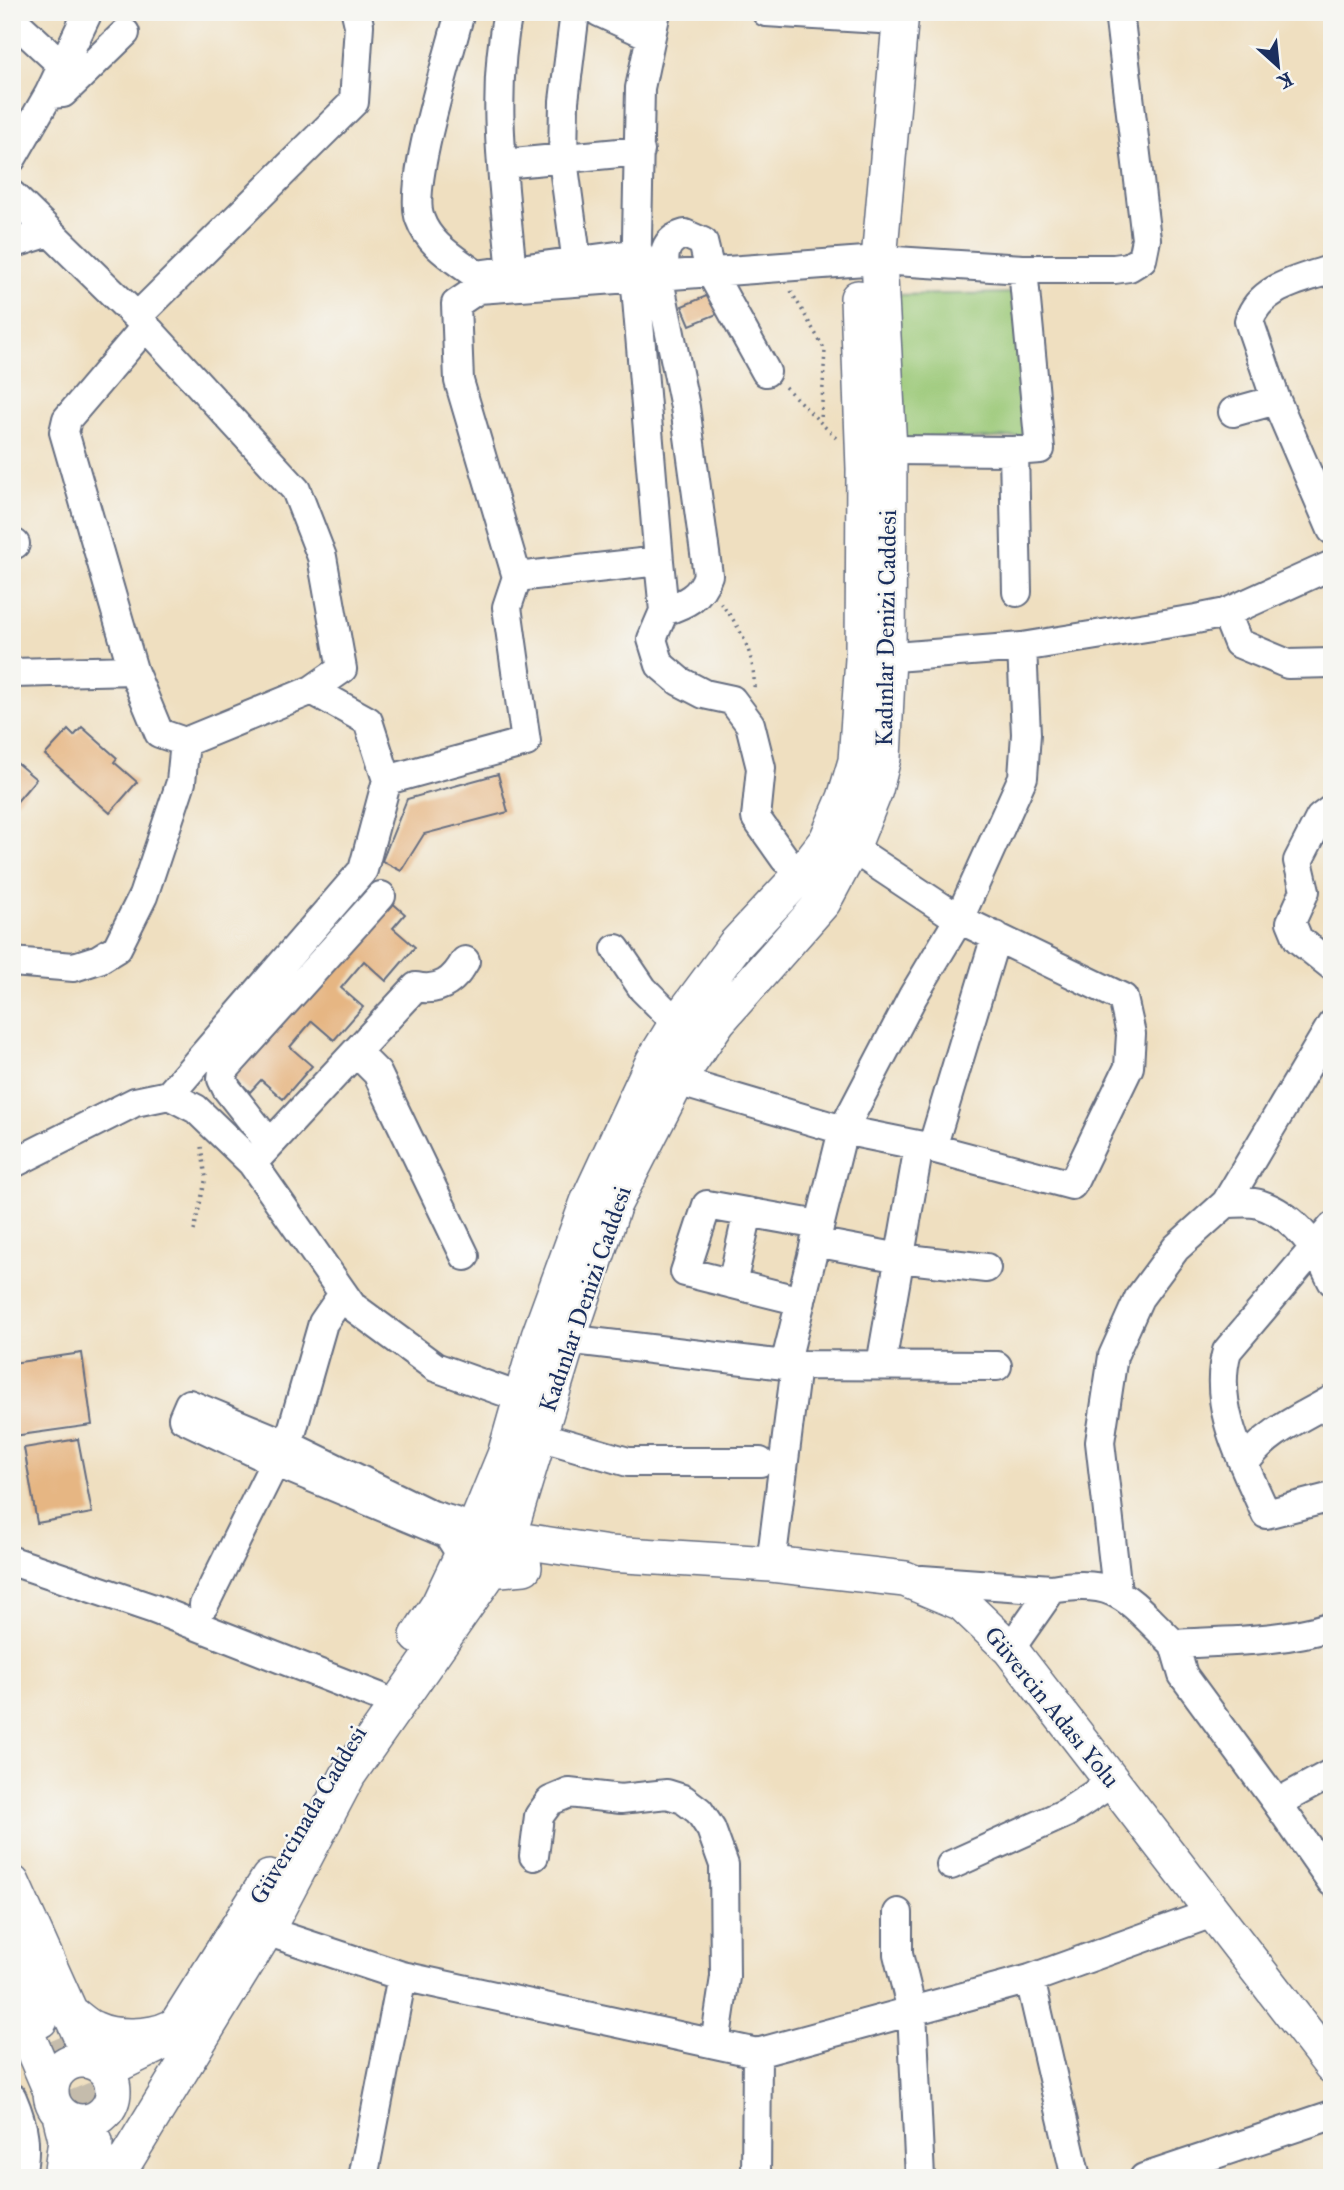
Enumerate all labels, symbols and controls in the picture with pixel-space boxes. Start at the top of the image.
north arrow [1242,32,1312,102]
text: K [1273,67,1297,95]
street label: Kadınlar Denizi Caddesi [869,509,903,747]
street label: Kadınlar Denizi Caddesi [532,1182,638,1416]
street label: Güvercin Adası Yolu [978,1620,1126,1794]
street label: Güvercinada Caddesi [243,1720,373,1910]

